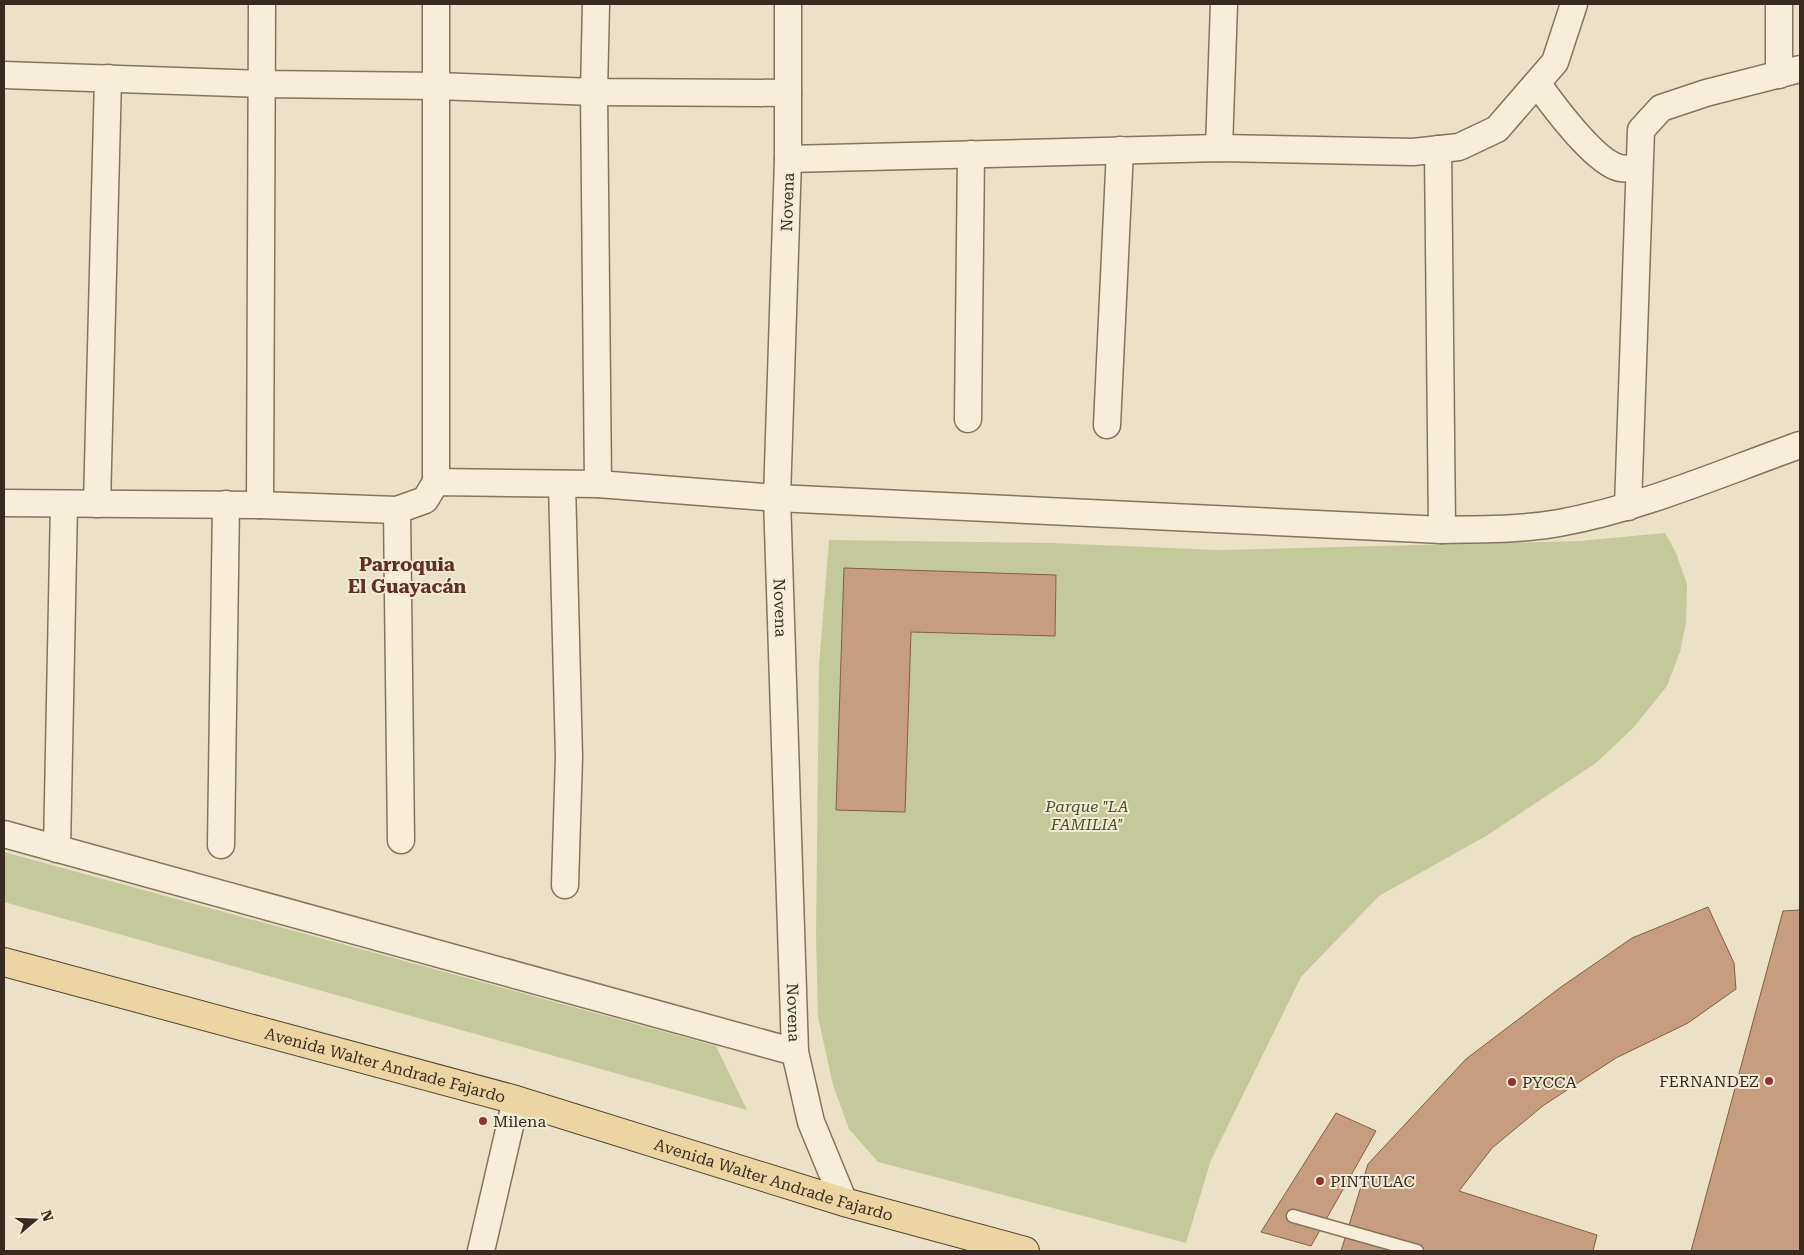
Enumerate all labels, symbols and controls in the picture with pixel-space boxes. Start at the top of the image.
street label: Novena [777,172,798,232]
district label: Parroquia El Guayacán [348,553,467,598]
street label: Novena [770,578,791,638]
park label: Parque "LA FAMILIA" [1044,797,1129,834]
street label: Novena [783,983,804,1043]
street label: Avenida Walter Andrade Fajardo [263,1024,508,1107]
place label: FERNANDEZ [1659,1072,1759,1091]
place label: PYCCA [1522,1073,1577,1092]
marker: FERNANDEZ [1763,1075,1775,1087]
marker: PYCCA [1506,1076,1518,1088]
place label: Milena [493,1112,546,1131]
marker: Milena [477,1115,489,1127]
street label: Avenida Walter Andrade Fajardo [652,1135,895,1225]
place label: PINTULAC [1330,1172,1415,1191]
marker: PINTULAC [1314,1175,1326,1187]
north arrow [10,1195,60,1245]
text: N [38,1208,57,1224]

